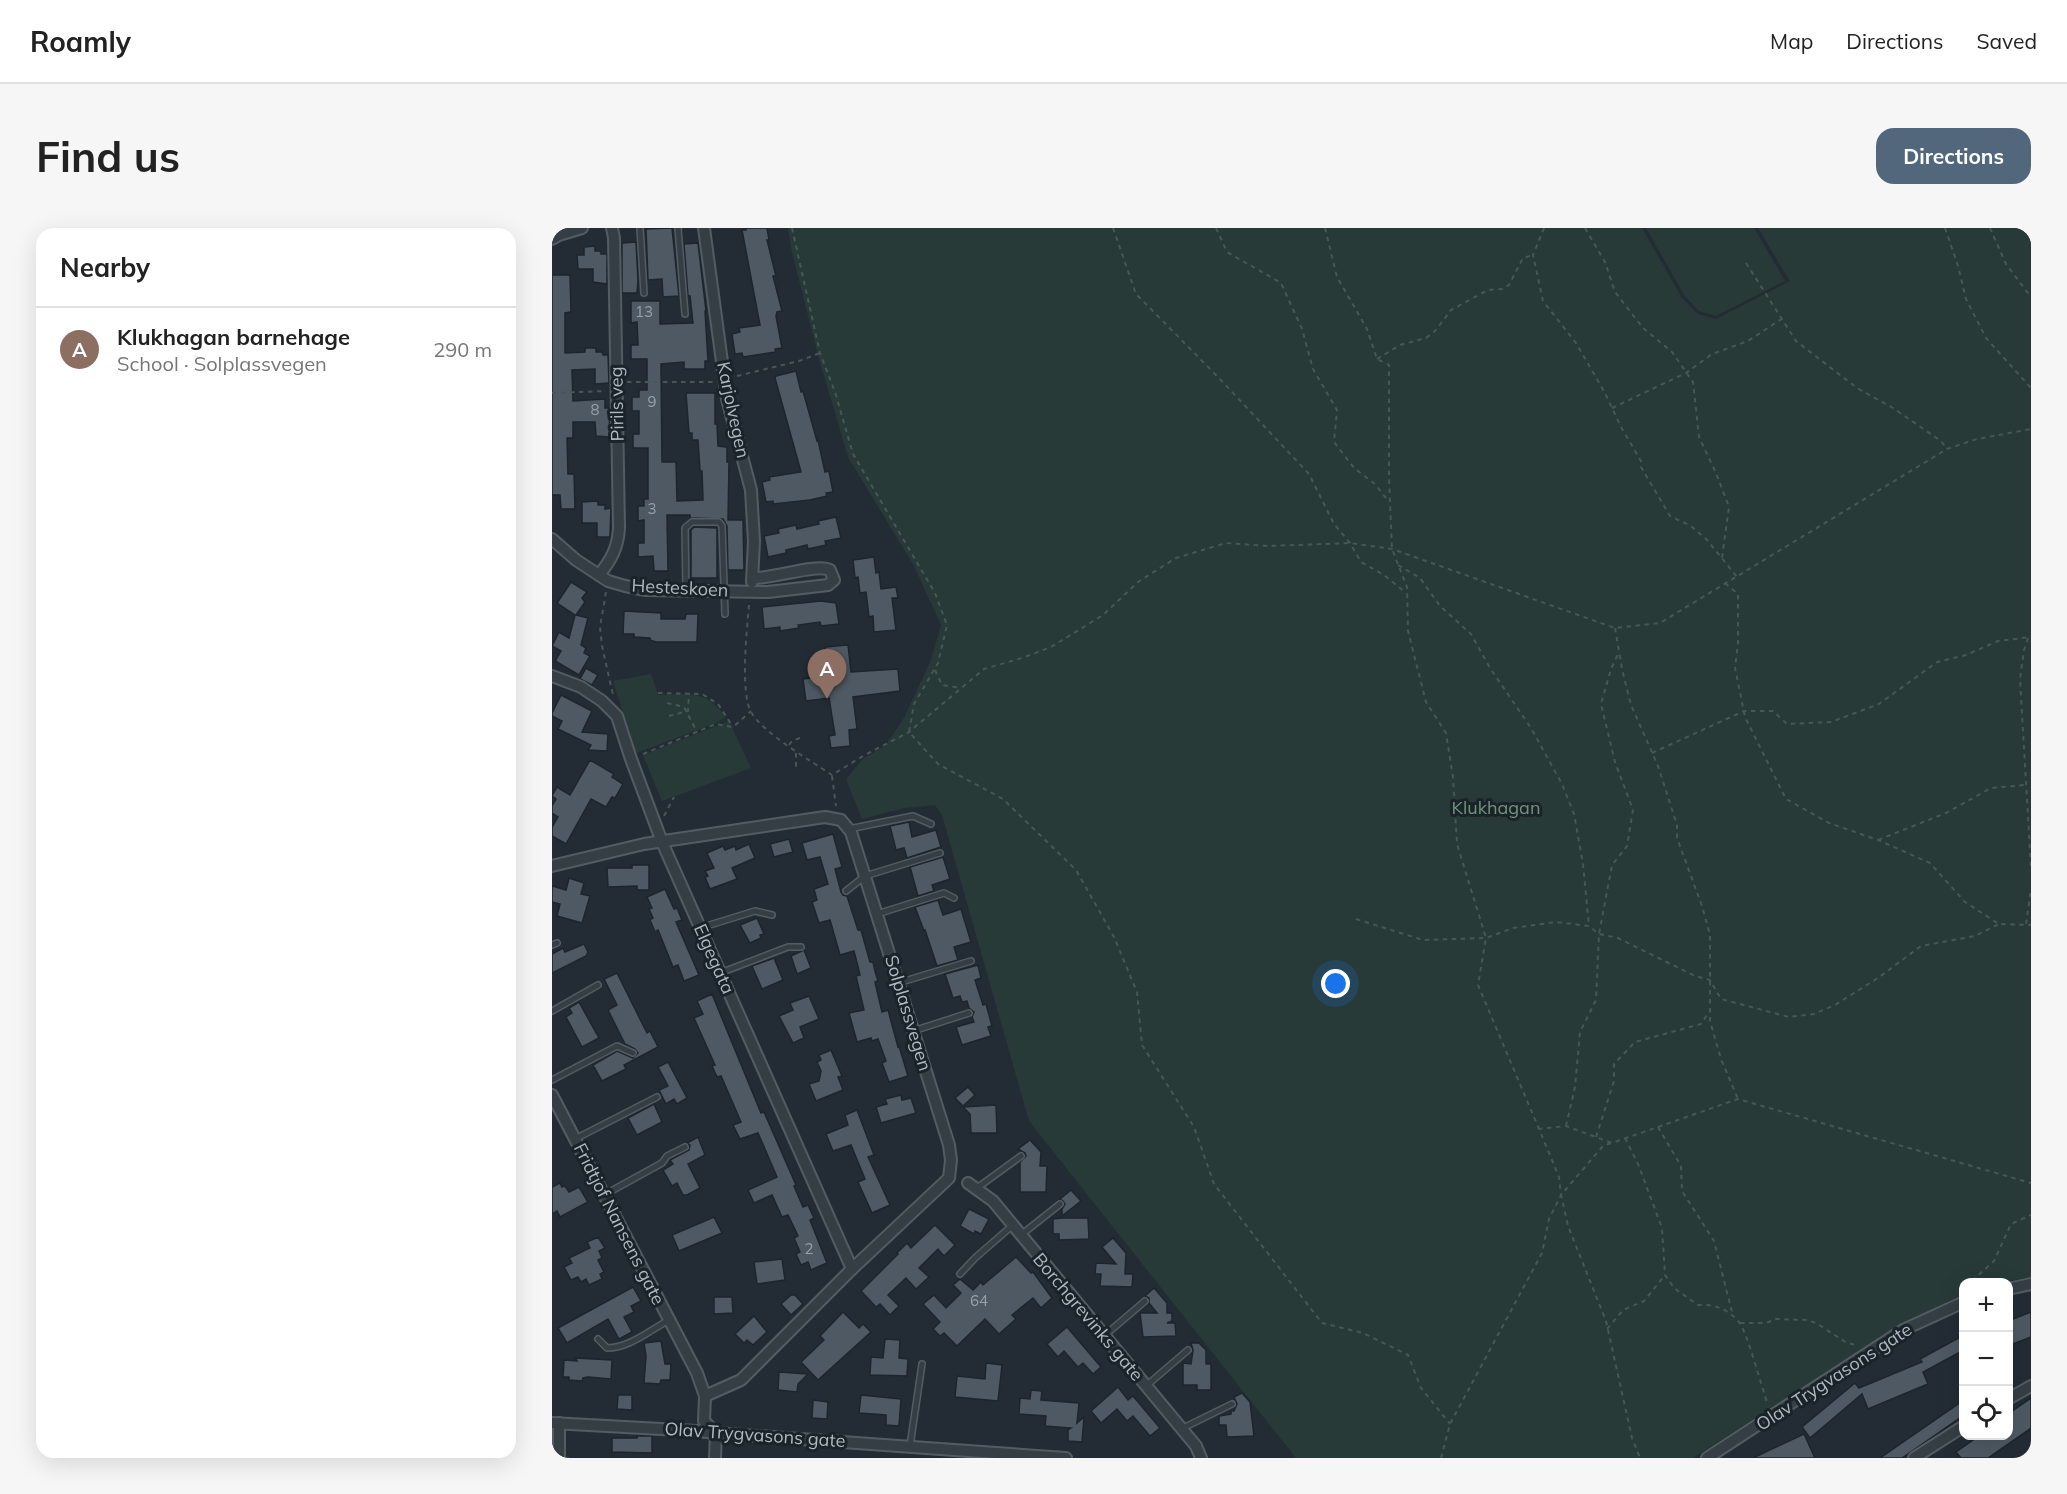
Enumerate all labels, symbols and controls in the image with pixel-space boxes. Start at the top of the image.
text: Roamly [30,24,131,59]
text: Map [1770,28,1813,54]
text: Directions [1846,28,1943,54]
text: Saved [1976,28,2037,54]
button: Directions [1876,128,2031,184]
text: Find us [36,130,180,183]
text: Nearby [60,251,150,284]
house number: 13 [635,302,653,321]
text: Klukhagan barnehage [117,323,350,351]
text: A [72,337,87,362]
text: 290 m [433,337,492,362]
text: School · Solplassvegen [117,351,327,376]
street label: Karjolvegen [712,360,755,460]
street label: Pirils veg [604,366,629,442]
house number: 9 [647,392,657,411]
house number: 8 [590,400,600,419]
house number: 3 [647,499,657,518]
street label: Hesteskoen [631,573,729,602]
pin: A [808,650,846,699]
park label: Klukhagan [1452,796,1540,819]
street label: Elgegata [689,920,740,997]
street label: Solplassvegen [880,952,937,1073]
your location [1321,969,1350,998]
street label: Fridtjof Nansens gate [569,1139,670,1308]
house number: 2 [804,1239,814,1258]
street label: Borchgrevinks gate [1028,1248,1149,1385]
map controls [1959,1278,2013,1440]
button: + [1959,1278,2013,1332]
house number: 64 [970,1291,988,1310]
street label: Olav Trygvasons gate [1751,1318,1916,1436]
button: − [1959,1332,2013,1386]
button: locate [1959,1386,2013,1440]
street label: Olav Trygvasons gate [664,1417,846,1452]

